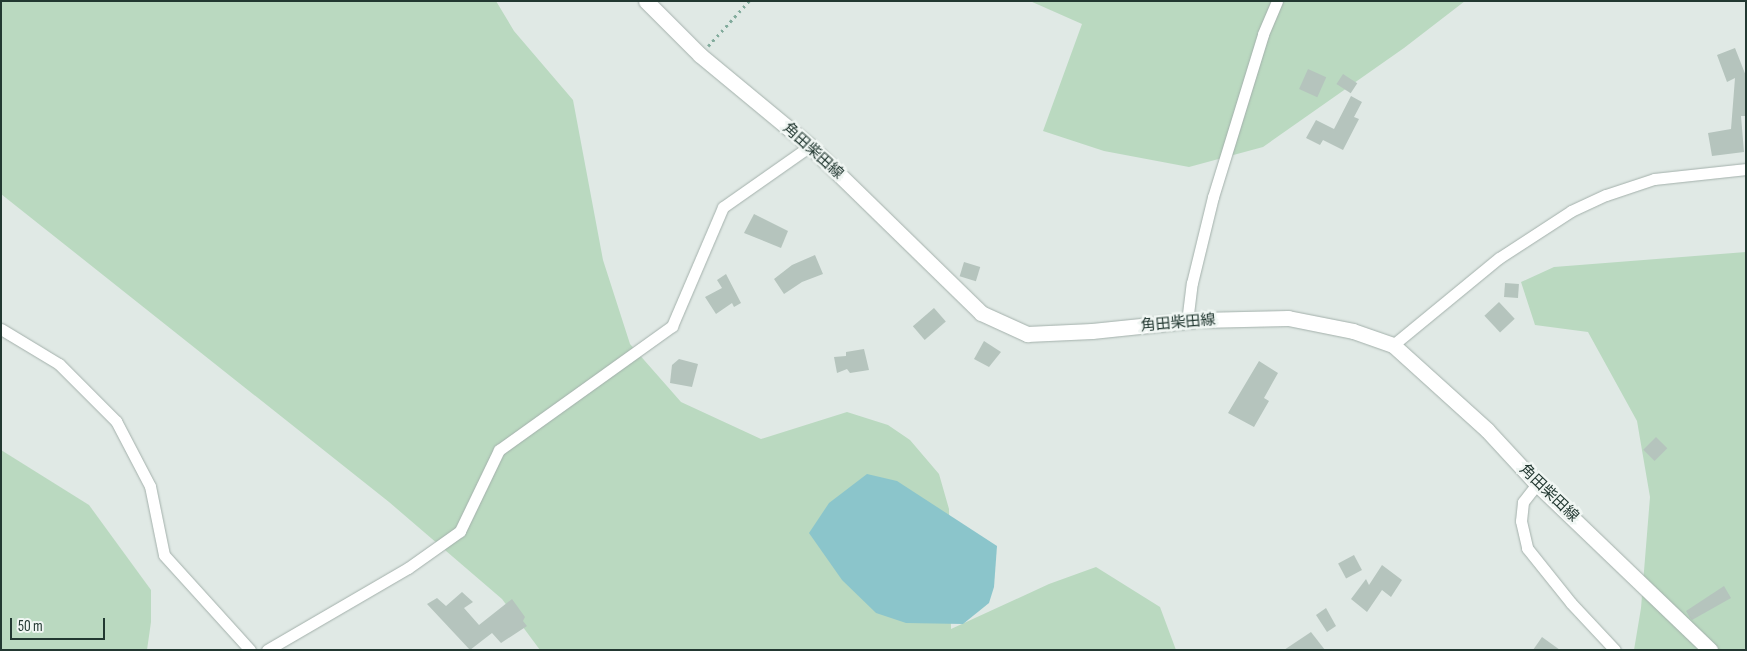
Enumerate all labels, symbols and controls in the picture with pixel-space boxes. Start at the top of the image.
street label: 角田柴田線 [779,119,847,183]
street label: 角田柴田線 [1140,311,1216,335]
street label: 角田柴田線 [1516,460,1582,526]
scale bar [12,608,108,640]
text: 50 m [18,617,43,636]

